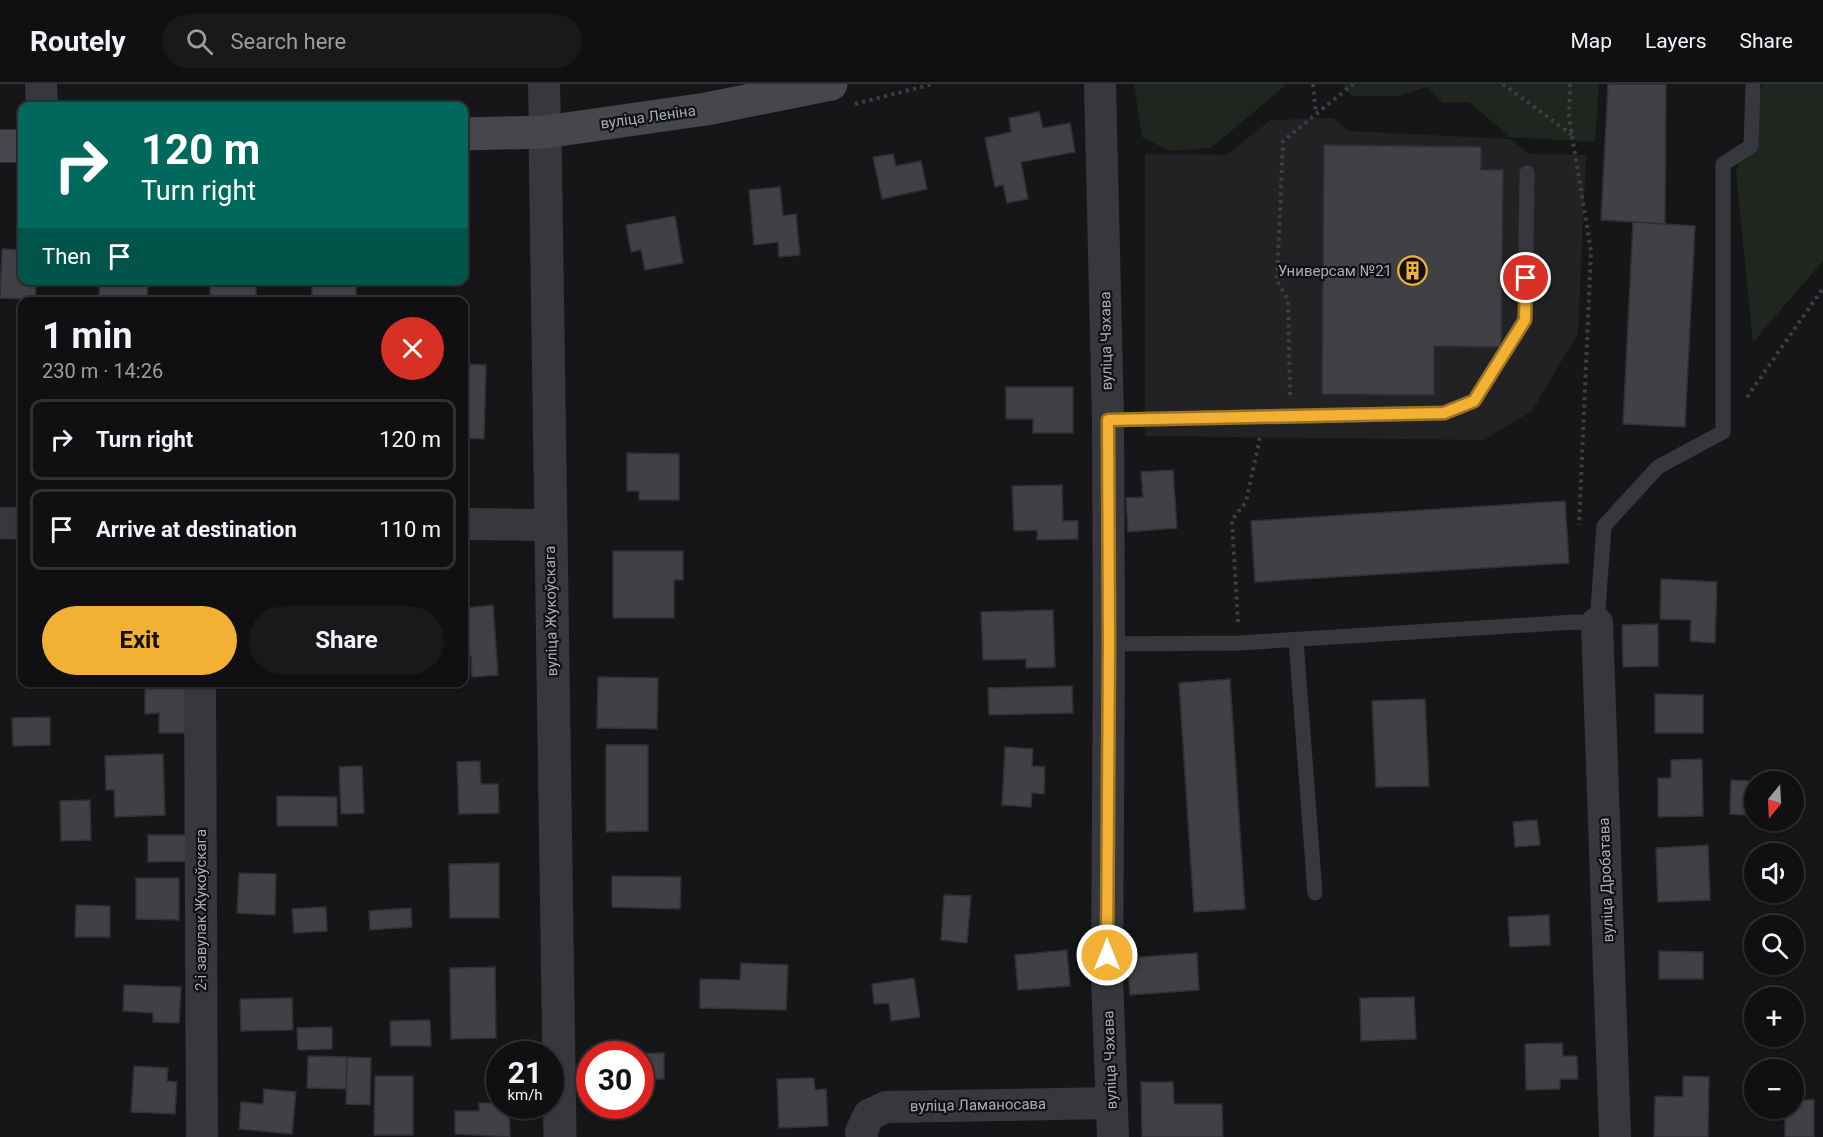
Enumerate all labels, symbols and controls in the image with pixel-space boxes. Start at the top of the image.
search box [162,14,582,68]
text: Routely [30,25,126,58]
icon: search [183,25,216,58]
text: Search here [231,29,346,54]
text: Map [1570,29,1612,53]
text: Layers [1645,29,1706,53]
text: Share [1739,29,1793,53]
street label: вуліца Леніна [599,101,697,133]
text: 120 m [141,125,260,174]
icon: right [42,126,120,204]
text: Turn right [141,175,256,207]
icon: arrive [103,240,136,273]
text: Then [42,244,91,269]
pin [1500,252,1551,303]
building icon: Универсам №21 [1397,255,1429,287]
icon: arrive [1509,261,1542,294]
place label: Универсам №21 [1278,262,1392,280]
street label: вуліца Чэхава [1096,291,1116,391]
text: 1 min [42,315,133,357]
button: close [381,317,444,380]
text: 230 m · 14:26 [42,359,163,383]
icon: right [45,423,78,456]
text: Turn right [96,427,193,452]
text: 120 m [379,427,441,452]
icon: arrive [45,513,78,546]
text: Arrive at destination [96,517,297,542]
text: 110 m [379,517,441,542]
street label: вуліца Жукоўскага [541,545,561,677]
button: Exit [42,606,237,675]
button: Share [249,606,444,675]
north arrow [1744,771,1804,831]
map controls [1744,771,1804,1119]
street label: вуліца Дробатава [1595,817,1617,943]
street label: 2-і завулак Жукоўскага [192,829,210,991]
button: sound [1744,843,1804,903]
button: search [1744,915,1804,975]
position arrow [1075,923,1139,987]
button: + [1744,987,1804,1047]
street label: вуліца Чэхава [1099,1010,1121,1110]
speed limit sign: 30 [576,1041,654,1119]
text: 21 [508,1055,542,1090]
button: − [1744,1059,1804,1119]
text: km/h [507,1086,543,1104]
street label: вуліца Ламаносава [910,1095,1046,1115]

